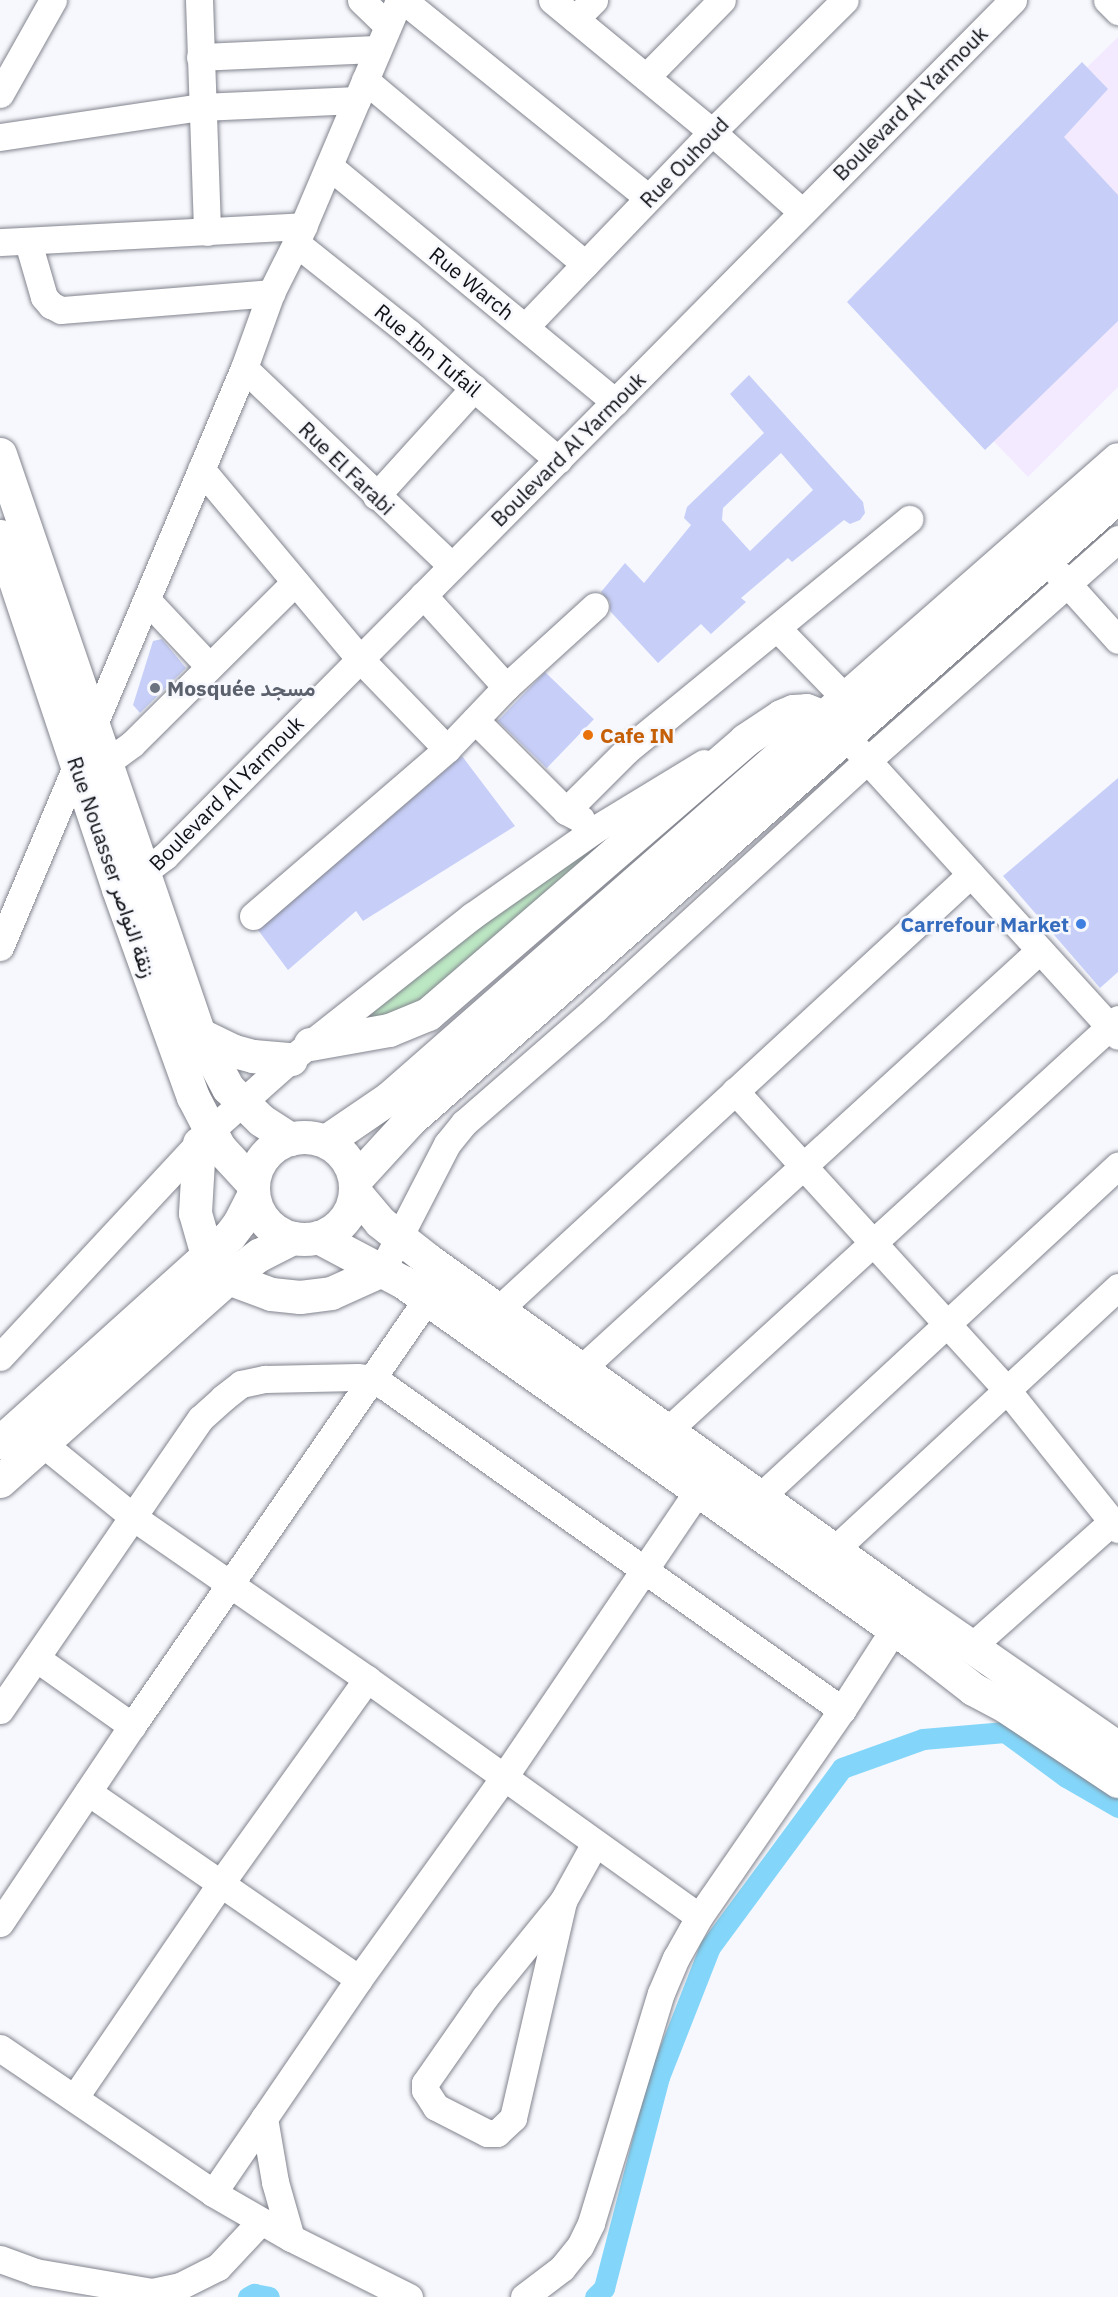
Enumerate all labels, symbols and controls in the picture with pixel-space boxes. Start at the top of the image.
street label: Boulevard Al Yarmouk [828,21,992,185]
street label: Rue Ouhoud [634,111,734,213]
street label: Rue Warch [425,241,519,325]
street label: Rue Ibn Tufail [370,298,486,402]
street label: Boulevard Al Yarmouk [486,367,650,531]
street label: Rue El Farabi [294,416,400,520]
place label: Mosquée مسجد [167,675,315,701]
marker: Mosquée مسجد [148,681,162,695]
street label: Boulevard Al Yarmouk [144,711,308,875]
place label: Cafe IN [600,722,674,748]
marker: Cafe IN [581,728,595,742]
street label: Rue Nouasser زنقة النواصر [62,753,162,981]
place label: Carrefour Market [900,911,1069,937]
marker: Carrefour Market [1074,917,1088,931]

